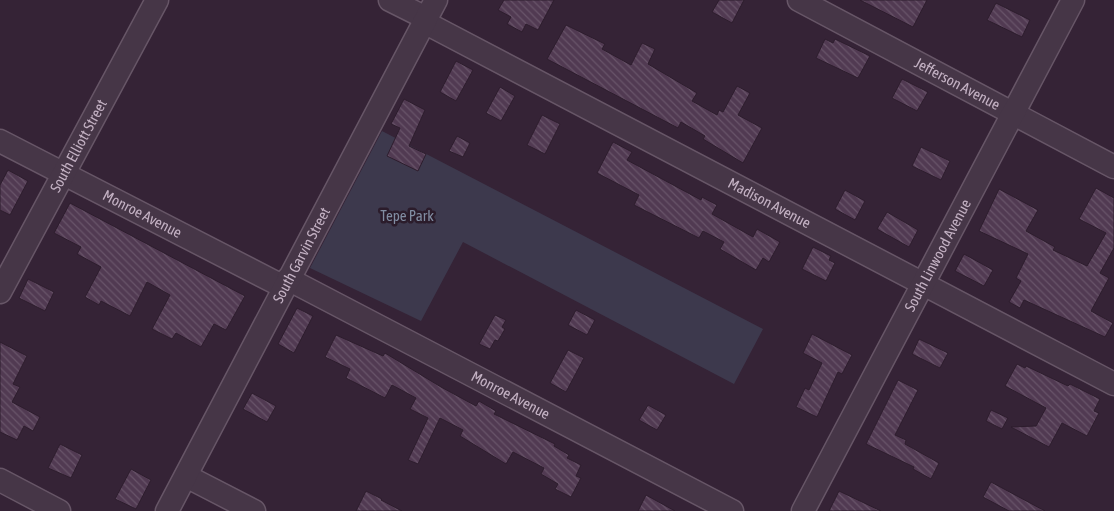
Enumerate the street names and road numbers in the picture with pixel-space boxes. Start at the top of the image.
street label: Jefferson Avenue [912,54,1003,113]
street label: South Elliott Street [46,96,110,195]
street label: Madison Avenue [725,174,814,231]
street label: Monroe Avenue [100,186,185,241]
street label: South Linwood Avenue [901,196,974,314]
street label: South Garvin Street [269,204,333,306]
street label: Monroe Avenue [469,367,553,422]

